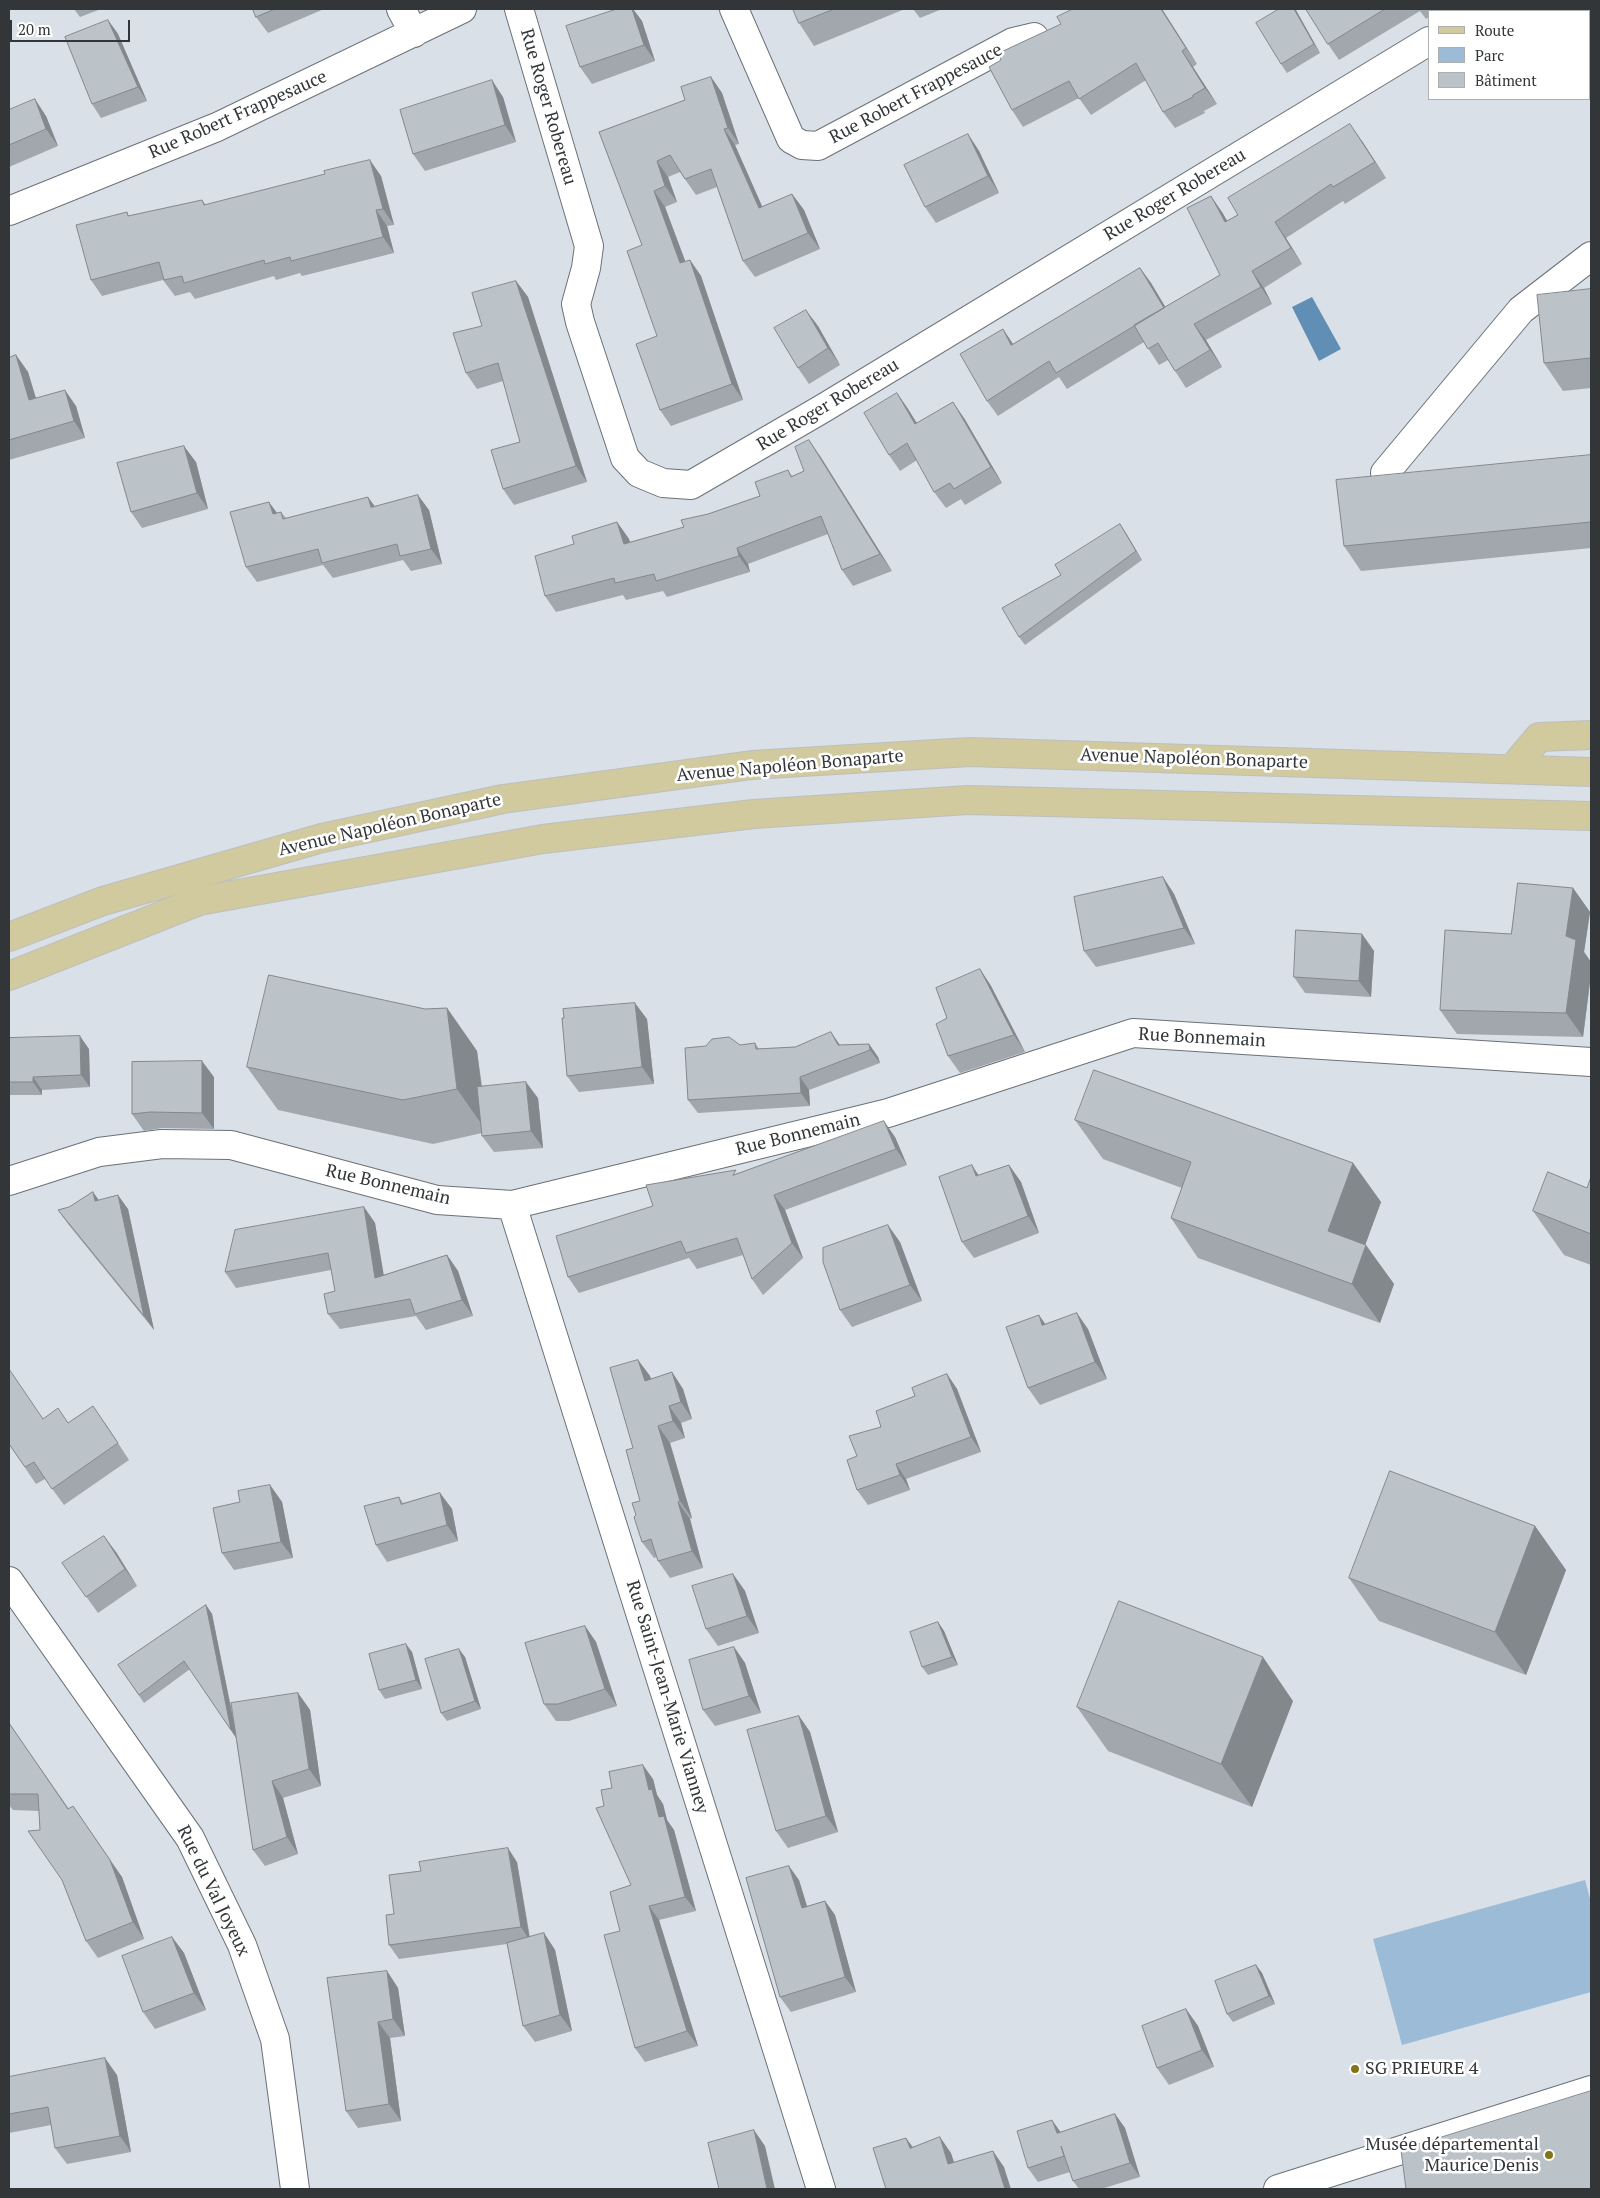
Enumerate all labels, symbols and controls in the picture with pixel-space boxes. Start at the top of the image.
scale bar [12,10,132,42]
legend [1428,10,1590,100]
text: 20 m [18,19,51,39]
text: Route [1475,20,1514,40]
street label: Rue Roger Robereau [515,26,581,188]
street label: Rue Robert Frappesauce [826,39,1006,149]
text: Parc [1475,45,1504,65]
street label: Rue Robert Frappesauce [146,66,330,164]
text: Bâtiment [1475,70,1537,90]
street label: Rue Roger Robereau [1100,144,1250,246]
street label: Rue Roger Robereau [753,354,903,456]
street label: Avenue Napoléon Bonaparte [1080,744,1308,774]
street label: Avenue Napoléon Bonaparte [676,745,904,787]
street label: Avenue Napoléon Bonaparte [277,789,503,861]
street label: Rue Bonnemain [1138,1024,1266,1052]
street label: Rue Bonnemain [734,1109,862,1161]
street label: Rue Bonnemain [323,1160,453,1210]
street label: Rue Saint-Jean-Marie Vianney [621,1578,713,1816]
street label: Rue du Val Joyeux [172,1822,254,1960]
place label: SG PRIEURE 4 [1365,2058,1478,2080]
marker: SG PRIEURE 4 [1349,2063,1361,2075]
place label: Musée départemental Maurice Denis [1365,2134,1539,2176]
marker: Musée départemental Maurice Denis [1543,2149,1555,2161]

